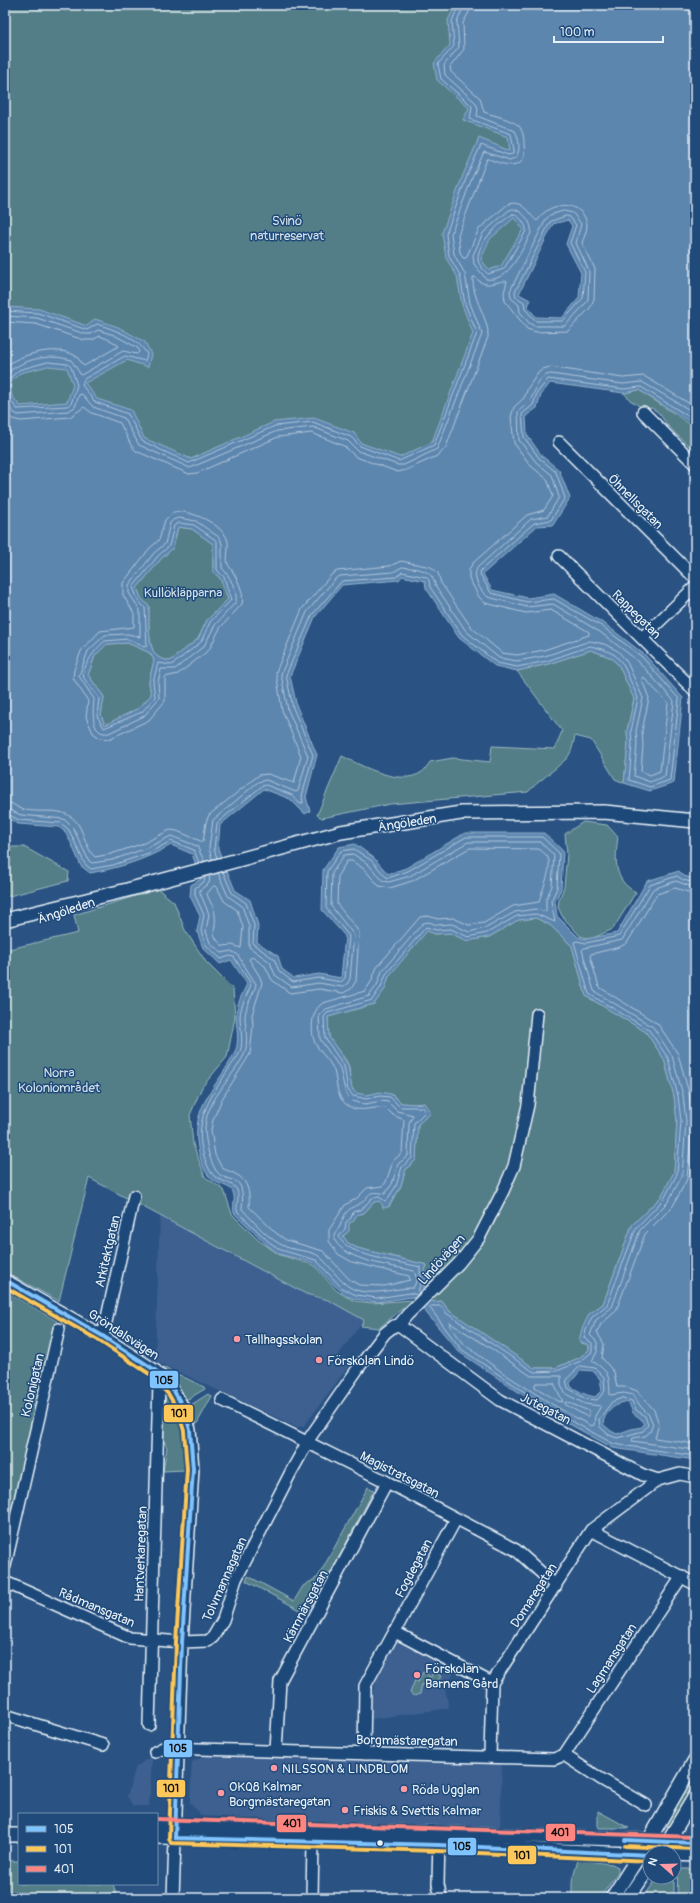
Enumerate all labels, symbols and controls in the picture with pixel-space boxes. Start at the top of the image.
scale bar [554,18,663,44]
text: 100 m [560,25,595,40]
park label: Svinö naturreservat [250,213,325,244]
street label: Öhnellsgatan [605,471,666,532]
park label: Kullökläpparna [144,585,222,601]
street label: Rappegatan [608,587,664,643]
street label: Ängöleden [377,810,438,836]
street label: Ängöleden [36,894,97,928]
park label: Norra Koloniområdet [18,1065,101,1096]
street label: Arkitektgatan [92,1214,124,1289]
street label: Lindövägen [415,1231,469,1288]
street label: Gröndalsvägen [85,1306,162,1364]
place label: Tallhagsskolan [245,1332,322,1348]
marker: Tallhagsskolan [232,1334,242,1344]
street label: Kolonigatan [18,1352,48,1419]
place label: Förskolan Lindö [327,1353,414,1369]
marker: Förskolan Lindö [314,1355,324,1365]
line badge: 105 [149,1370,179,1389]
text: 105 [155,1374,173,1387]
street label: Jutegatan [517,1389,574,1428]
line badge: 101 [163,1404,194,1423]
text: 101 [171,1407,187,1420]
street label: Magistratsgatan [357,1448,442,1502]
street label: Hantverkaregatan [131,1506,151,1602]
street label: Tolvmannagatan [199,1535,251,1624]
street label: Fogdegatan [392,1536,436,1601]
street label: Domaregatan [507,1560,561,1631]
street label: Kämnärsgatan [280,1567,332,1646]
street label: Rådmansgatan [56,1585,137,1631]
street label: Lagmansgatan [583,1620,640,1697]
place label: Förskolan Barnens Gård [425,1661,498,1692]
marker: Förskolan Barnens Gård [412,1670,422,1680]
street label: Borgmästaregatan [356,1732,458,1750]
line badge: 105 [163,1739,193,1758]
text: 105 [169,1742,187,1755]
place label: NILSSON & LINDBLOM [282,1761,408,1777]
marker: NILSSON & LINDBLOM [269,1763,279,1773]
line badge: 101 [156,1779,186,1798]
place label: OKQ8 Kalmar Borgmästaregatan [229,1779,331,1810]
text: 101 [163,1782,179,1795]
place label: Röda Ugglan [412,1782,480,1798]
marker: Röda Ugglan [399,1784,409,1794]
marker: OKQ8 Kalmar Borgmästaregatan [216,1788,226,1798]
place label: Friskis & Svettis Kalmar [353,1803,482,1819]
marker: Friskis & Svettis Kalmar [340,1805,350,1815]
legend [18,1813,158,1885]
line badge: 401 [276,1814,307,1833]
text: 401 [282,1817,301,1830]
text: 105 [54,1822,73,1837]
line badge: 401 [545,1823,576,1842]
text: 401 [550,1826,569,1839]
line badge: 105 [447,1837,477,1856]
unlabelled marker [375,1838,385,1848]
text: 105 [453,1840,471,1853]
text: 101 [54,1842,72,1857]
line badge: 101 [507,1845,537,1865]
north arrow [642,1845,682,1885]
text: 101 [514,1849,530,1862]
text: N [646,1856,661,1867]
text: 401 [54,1862,74,1877]

